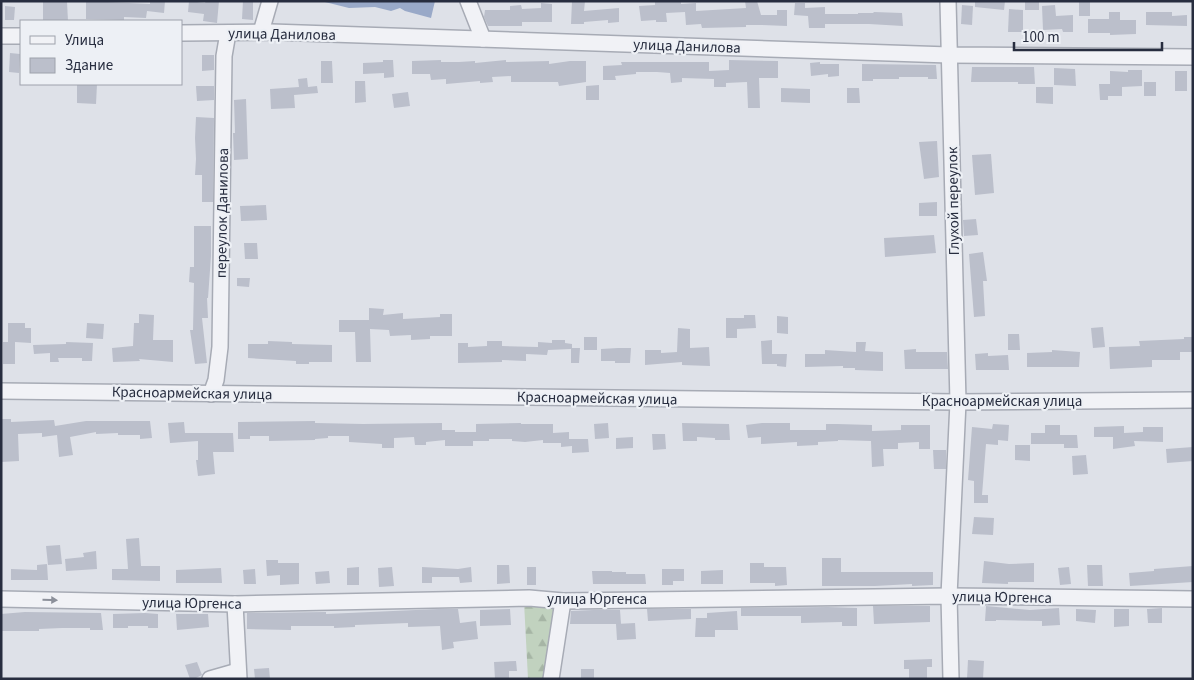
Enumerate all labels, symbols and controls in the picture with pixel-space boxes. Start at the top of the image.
legend [20,20,182,85]
scale bar [1014,20,1162,52]
street label: улица Данилова [228,23,336,46]
text: 100 m [1022,27,1060,48]
text: Улица [65,30,104,51]
street label: улица Данилова [633,34,741,59]
text: Здание [65,55,113,76]
street label: Глухой переулок [942,146,965,255]
street label: переулок Данилова [211,148,234,278]
street label: Красноармейская улица [112,382,272,405]
street label: Красноармейская улица [517,387,677,410]
street label: Красноармейская улица [922,391,1082,412]
street label: улица Юргенса [952,586,1052,609]
street label: улица Юргенса [547,589,647,610]
street label: улица Юргенса [142,592,242,615]
one-way arrow [42,596,58,604]

